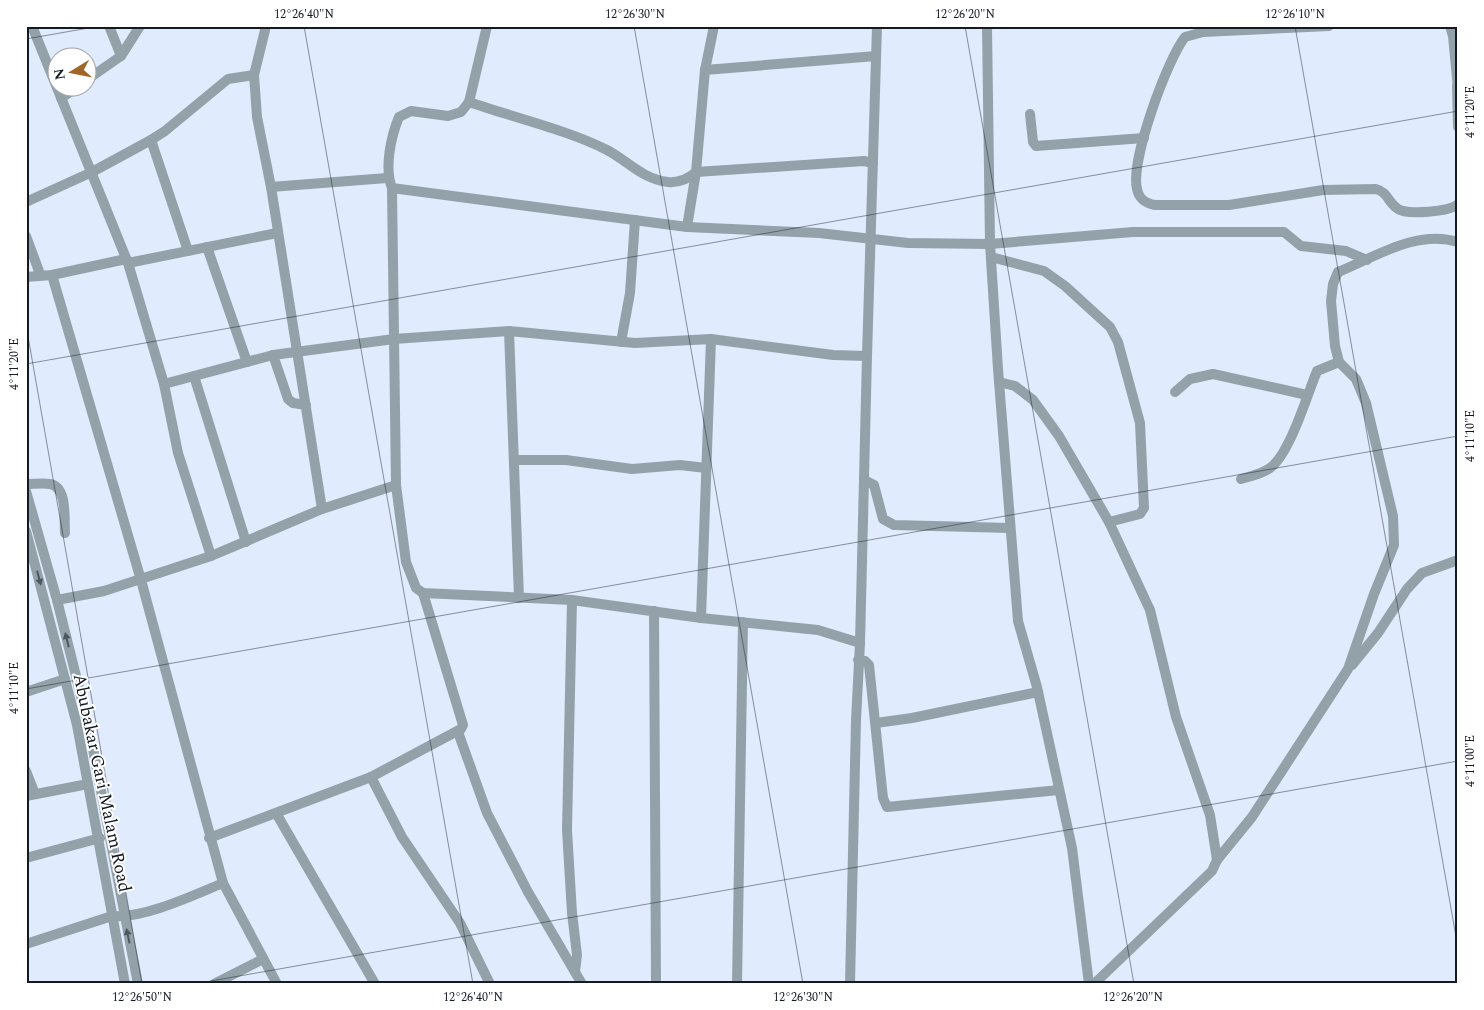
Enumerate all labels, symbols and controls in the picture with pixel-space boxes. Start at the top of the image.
text: 12°26'40"N [274,5,334,24]
text: 12°26'30"N [605,5,665,24]
text: 12°26'20"N [935,5,995,24]
text: 12°26'10"N [1265,5,1325,24]
north arrow [48,48,98,98]
text: N [48,67,71,82]
text: 4°11'20"E [1461,86,1480,138]
text: 4°11'20"E [5,338,24,390]
text: 4°11'10"E [1461,410,1480,462]
one-way arrow [35,571,43,586]
one-way arrow [63,632,71,647]
text: 4°11'10"E [5,662,24,714]
street label: Abubakar Gari Malam Road [66,671,138,895]
text: 4°11'00"E [1461,735,1480,787]
one-way arrow [124,929,132,944]
text: 12°26'50"N [112,988,172,1007]
text: 12°26'40"N [443,988,503,1007]
text: 12°26'30"N [773,988,833,1007]
text: 12°26'20"N [1103,988,1163,1007]

